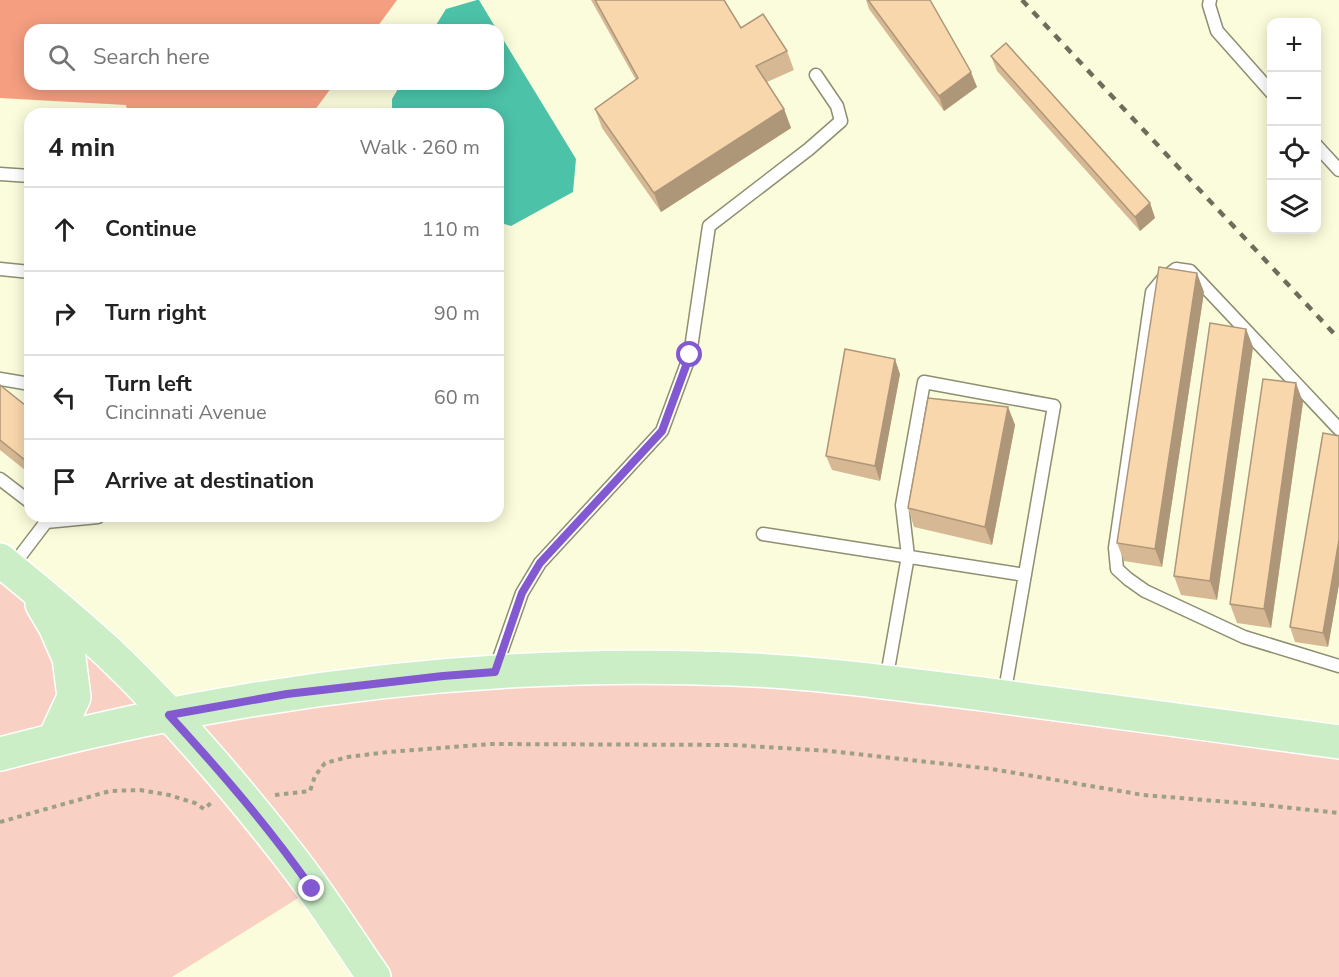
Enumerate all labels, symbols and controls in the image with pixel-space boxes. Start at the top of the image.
map controls [1267,18,1321,234]
button: + [1267,18,1321,72]
search box [24,24,504,90]
icon: search [45,41,78,74]
text: Search here [93,42,210,72]
button: − [1267,72,1321,126]
button: locate [1267,126,1321,180]
text: 4 min [48,130,115,165]
text: Walk · 260 m [360,134,480,161]
button: layers [1267,180,1321,234]
icon: ahead [48,213,81,246]
text: Continue [105,214,196,244]
text: 110 m [422,216,480,243]
icon: right [48,297,81,330]
text: Turn right [105,298,206,328]
text: 90 m [434,300,480,327]
route start [676,341,702,367]
text: Turn left [105,369,192,399]
icon: left [48,381,81,414]
text: 60 m [434,384,480,411]
text: Cincinnati Avenue [105,399,267,426]
icon: arrive [48,465,81,498]
text: Arrive at destination [105,466,314,496]
route end [298,875,324,901]

